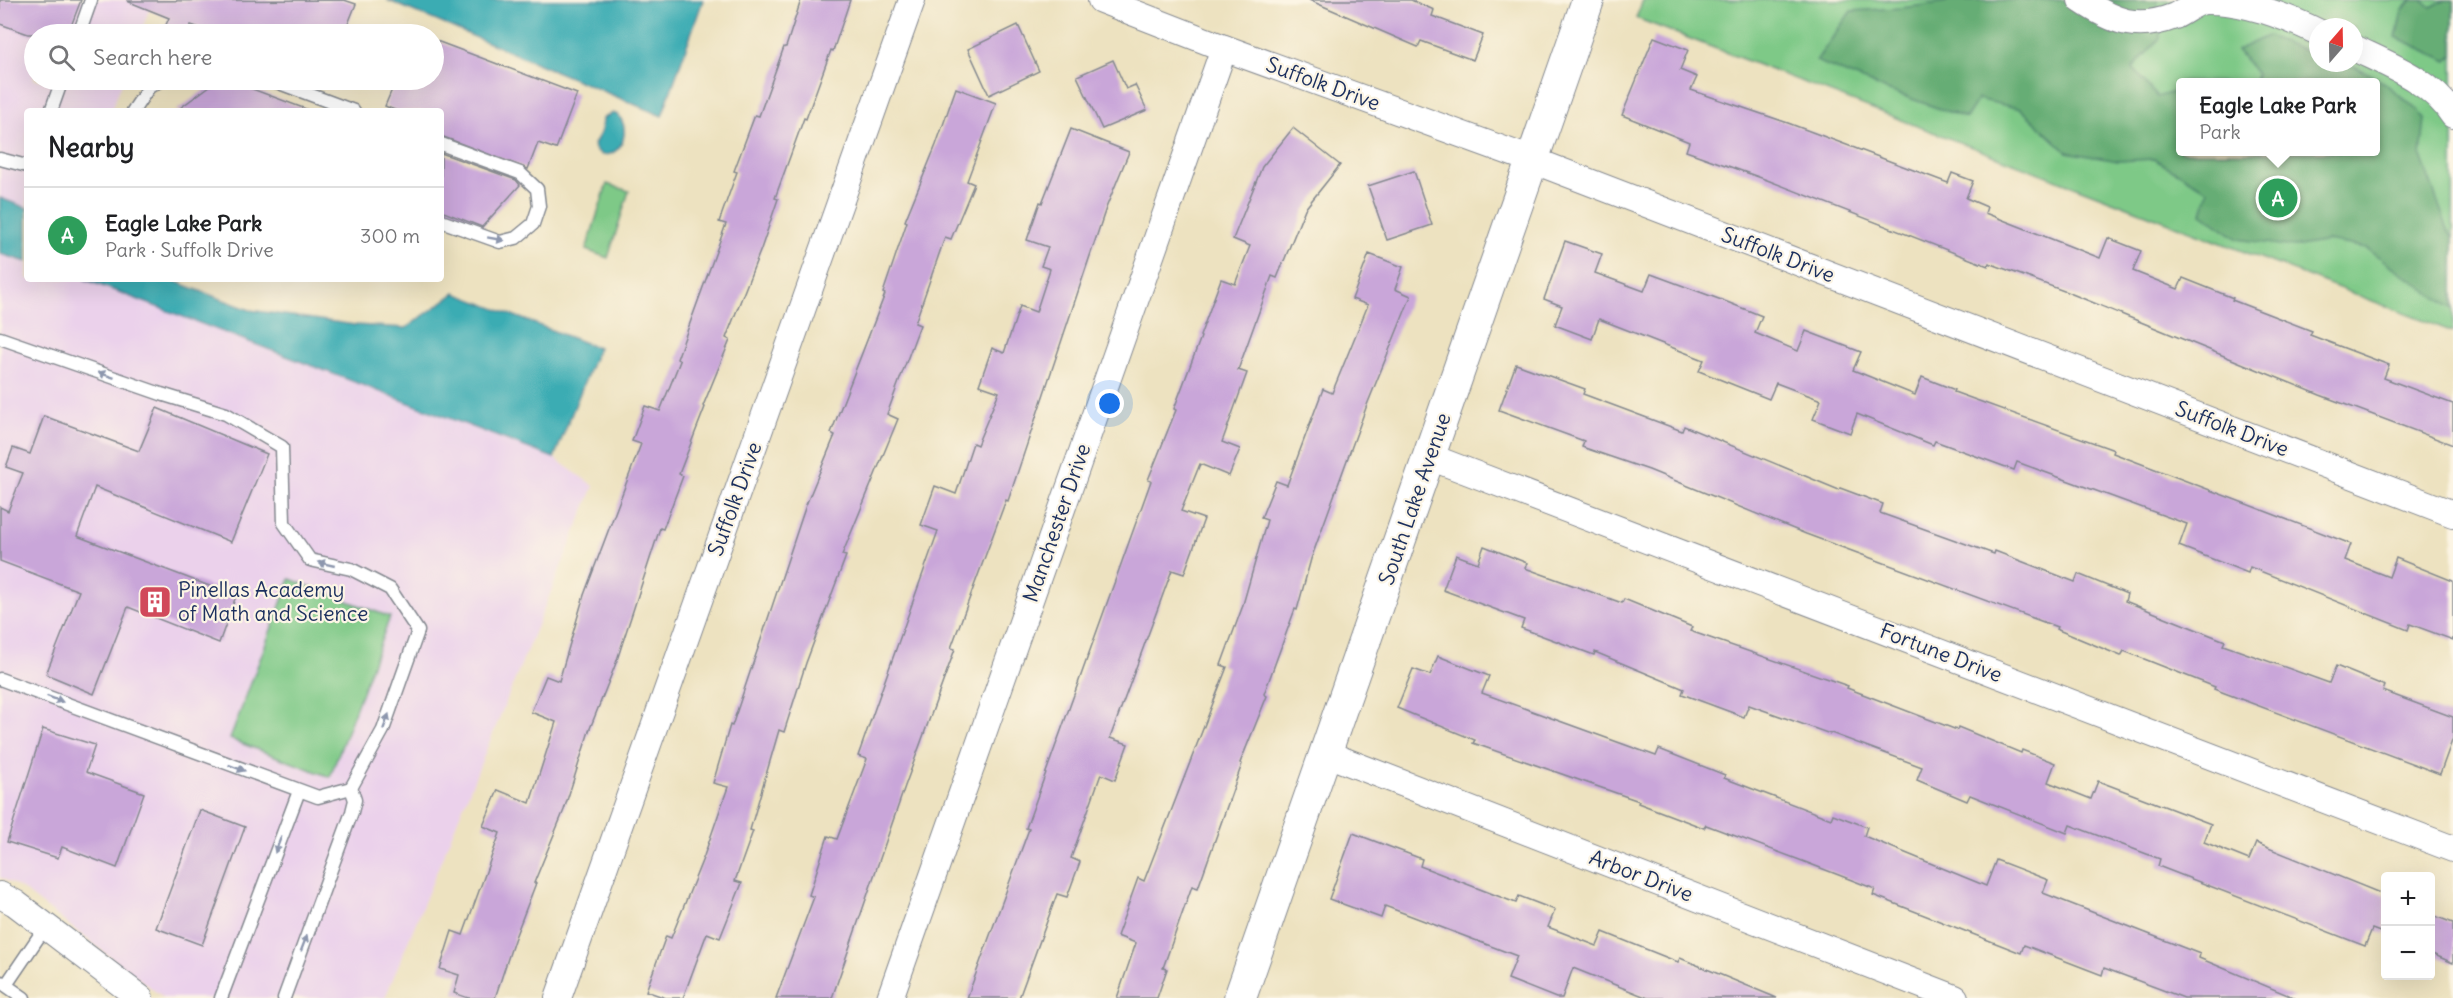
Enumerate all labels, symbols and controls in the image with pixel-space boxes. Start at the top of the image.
north arrow [2309,18,2363,72]
search box [24,24,444,90]
icon: search [45,41,78,74]
text: Search here [93,43,212,71]
street label: Suffolk Drive [1262,50,1384,117]
popup [2176,78,2380,156]
text: Eagle Lake Park [2199,91,2357,119]
text: Park [2199,119,2241,144]
text: Nearby [48,131,134,164]
pin: A [2258,176,2298,220]
text: Eagle Lake Park [105,209,262,237]
street label: Suffolk Drive [1718,221,1839,289]
text: A [61,223,74,248]
text: 300 m [360,223,420,248]
one-way arrow [487,235,506,244]
text: Park · Suffolk Drive [105,237,274,262]
one-way arrow [97,369,115,379]
your location [1095,389,1124,418]
street label: Suffolk Drive [2172,395,2293,463]
street label: South Lake Avenue [1372,409,1457,589]
street label: Suffolk Drive [701,438,768,560]
street label: Manchester Drive [1017,440,1096,606]
one-way arrow [317,558,336,568]
place label: Pinellas Academy of Math and Science [178,576,368,627]
building icon: Pinellas Academy of Math and Science [137,584,173,620]
street label: Fortune Drive [1876,617,2006,688]
one-way arrow [46,695,64,705]
one-way arrow [381,713,391,731]
one-way arrow [228,764,246,773]
one-way arrow [273,836,283,854]
street label: Arbor Drive [1586,843,1697,908]
map controls [2381,872,2435,980]
button: + [2381,872,2435,926]
button: − [2381,926,2435,980]
one-way arrow [300,934,310,952]

